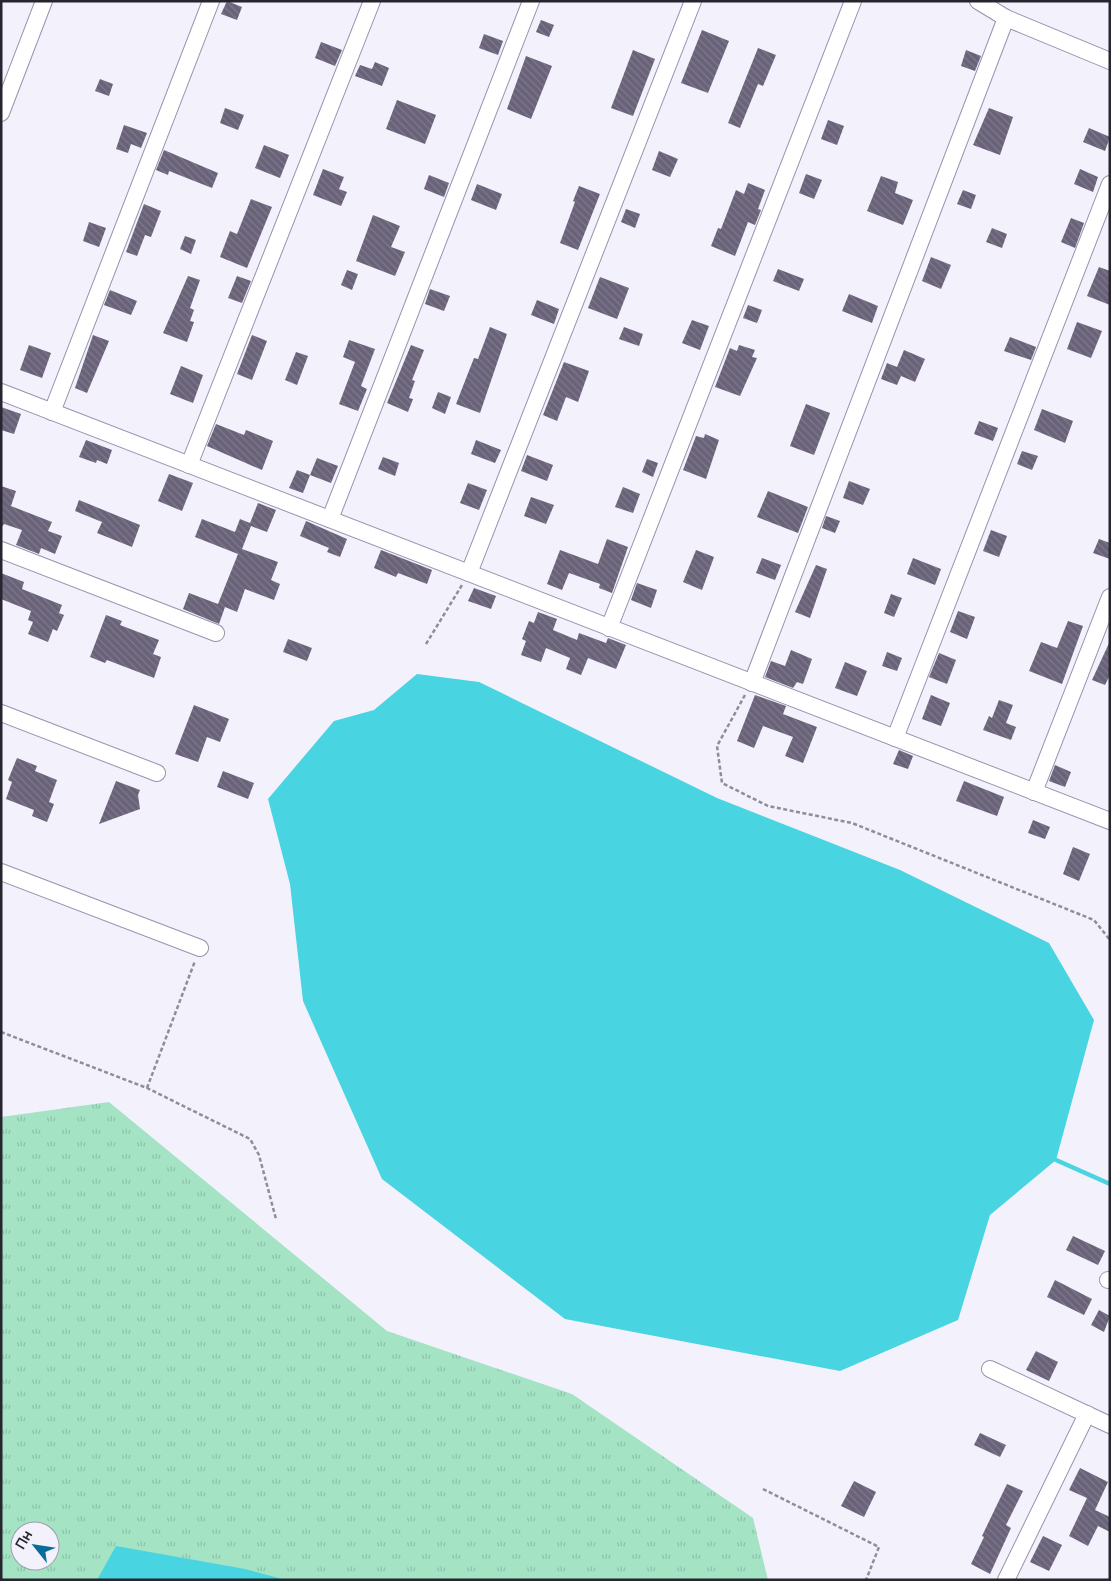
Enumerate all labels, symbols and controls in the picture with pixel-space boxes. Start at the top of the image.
north arrow [10,1521,60,1571]
text: Пн [10,1526,36,1552]

